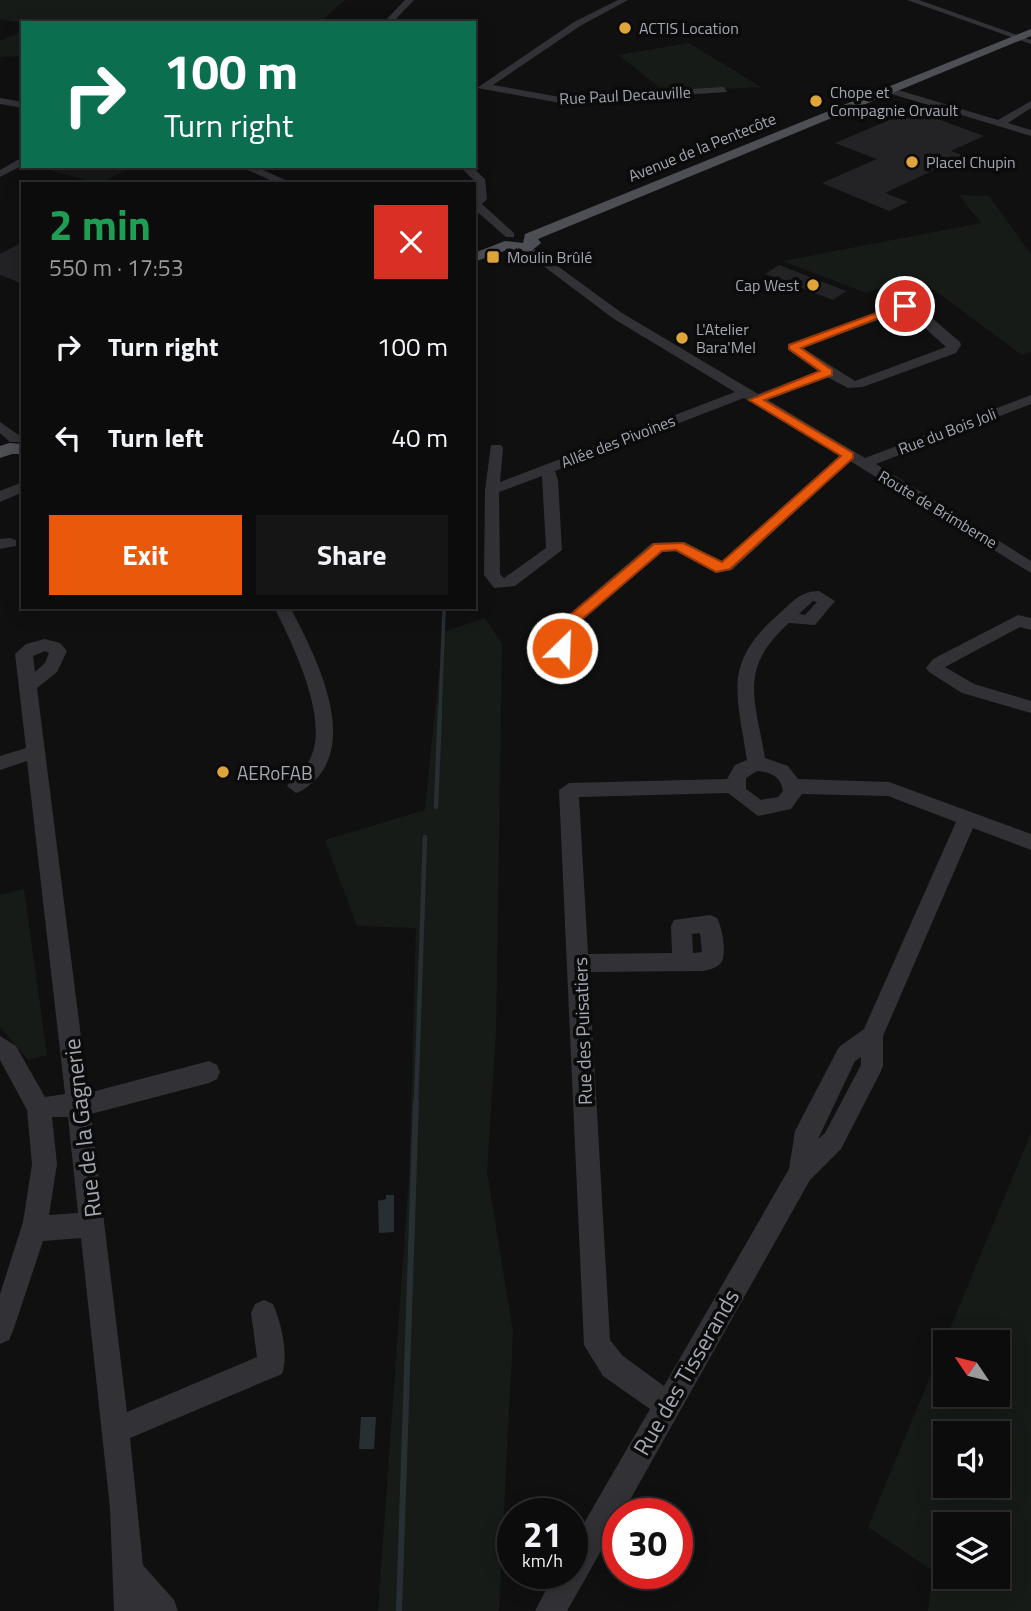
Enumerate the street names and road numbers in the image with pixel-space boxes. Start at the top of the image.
street label: Rue Paul Decauville [559,80,691,110]
street label: Avenue de la Pentecôte [624,106,780,188]
street label: Rue du Bois Joli [894,401,1000,461]
street label: Allée des Pivoines [557,408,679,474]
street label: Route de Brimberne [874,464,1002,554]
street label: Rue des Puisatiers [565,956,599,1105]
street label: Rue de la Gagnerie [54,1037,110,1219]
street label: Rue des Tisserands [624,1282,748,1462]

